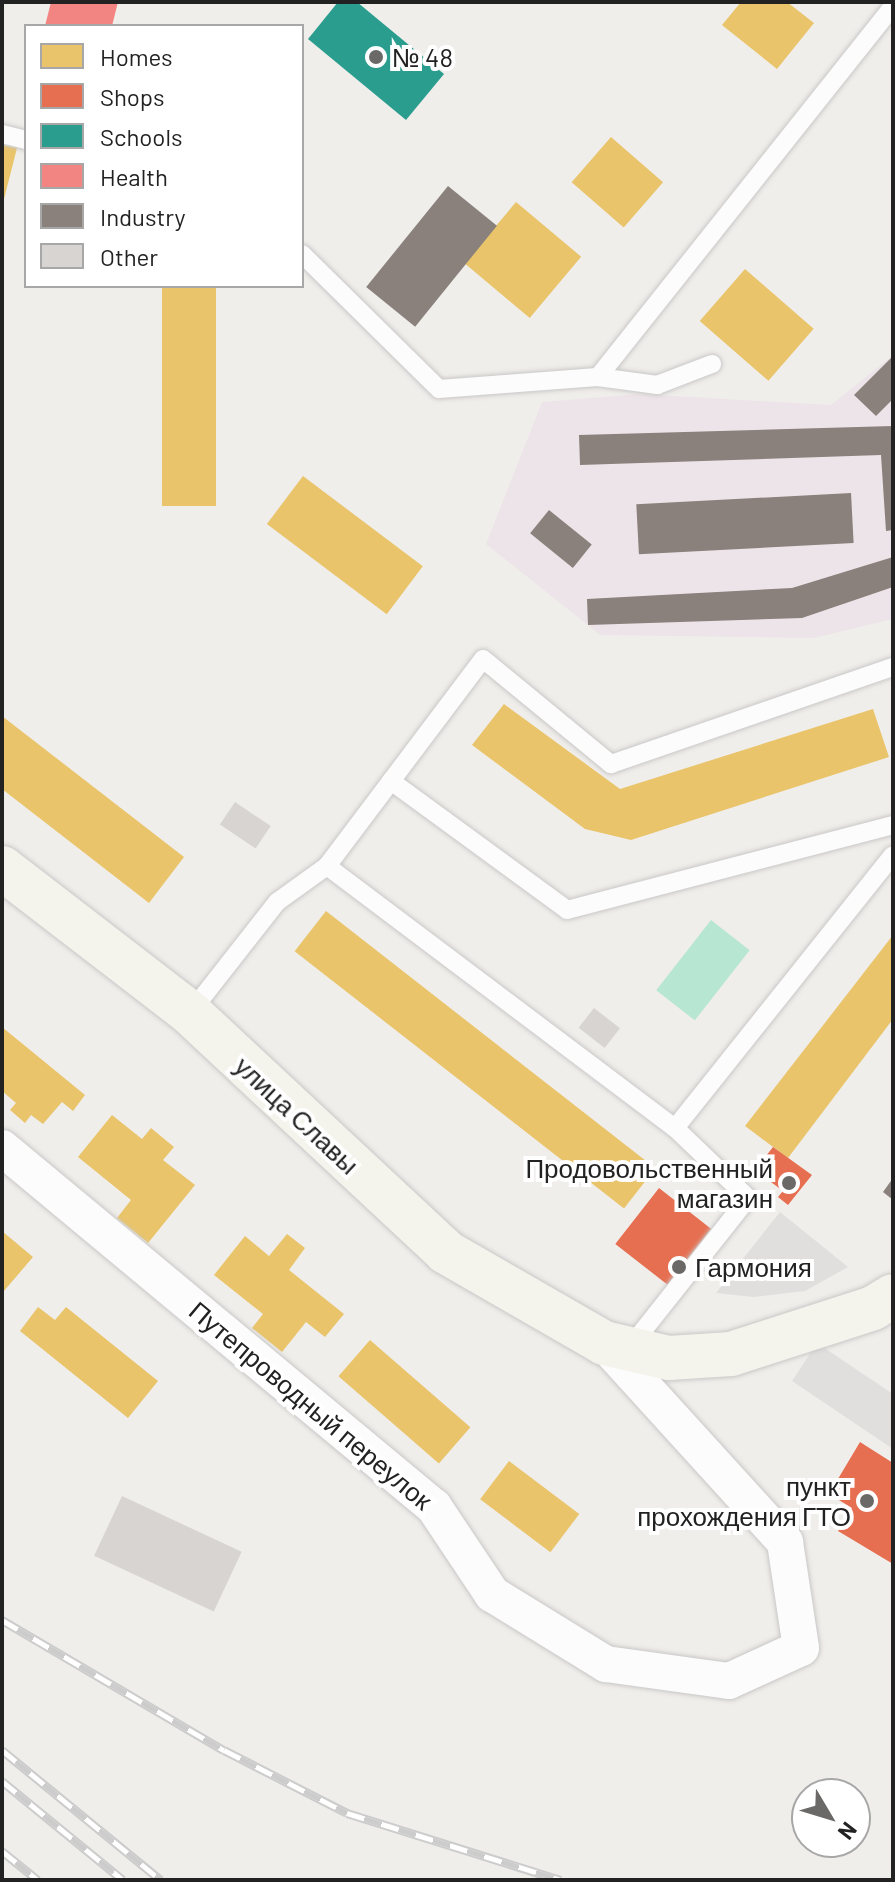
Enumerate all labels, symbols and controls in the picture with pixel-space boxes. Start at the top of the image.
legend [24,24,304,288]
place label: № 48 [392,41,453,73]
text: Homes [100,42,173,71]
marker: № 48 [367,48,385,66]
text: Shops [100,82,165,111]
text: Schools [100,122,183,151]
text: Health [100,162,168,191]
text: Industry [100,202,186,231]
text: Other [100,242,158,271]
street label: улица Славы [229,1050,365,1180]
place label: Продовольственный магазин [525,1152,773,1214]
marker: Продовольственный магазин [780,1174,798,1192]
place label: Гармония [695,1251,812,1283]
marker: Гармония [670,1258,688,1276]
street label: Путепроводный переулок [183,1294,439,1516]
place label: пункт прохождения ГТО [637,1470,851,1532]
marker: пункт прохождения ГТО [858,1492,876,1510]
north arrow [791,1778,871,1858]
text: N [834,1818,863,1845]

